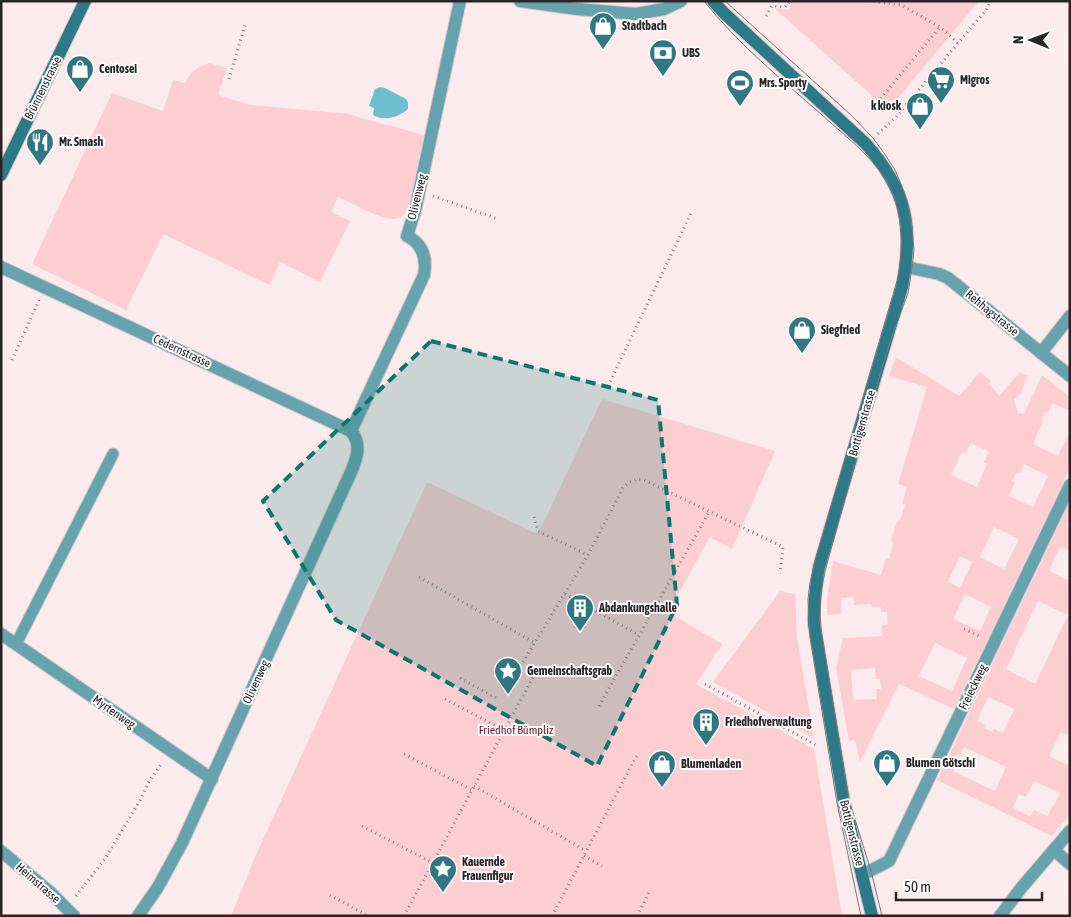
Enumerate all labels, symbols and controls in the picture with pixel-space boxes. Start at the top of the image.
shop icon: Stadtbach [588,11,618,50]
north arrow [1006,15,1056,65]
place label: Stadtbach [622,19,667,33]
text: N [1010,36,1026,44]
bank icon: UBS [648,38,678,77]
place label: UBS [682,46,700,60]
street label: Brünnenstrasse [22,54,64,122]
shop icon: Centosei [65,54,95,93]
place label: Centosei [99,62,137,76]
supermarket icon: Migros [926,65,956,104]
sports icon: Mrs. Sporty [725,68,755,107]
place label: Migros [960,73,990,87]
place label: Mrs. Sporty [759,76,807,90]
shop icon: k kiosk [905,91,935,130]
place label: k kiosk [871,99,902,113]
restaurant icon: Mr. Smash [25,127,55,166]
place label: Mr. Smash [59,135,103,149]
street label: Olivenweg [405,172,430,221]
street label: Rehhagstrasse [963,287,1021,339]
shop icon: Siegfried [787,315,817,354]
place label: Siegfried [821,323,860,337]
street label: Cedernstrasse [151,332,213,370]
street label: Bottigenstrasse [846,389,878,457]
building icon: Abdankungshalle [565,593,595,632]
place label: Abdankungshalle [598,601,678,615]
place icon: Gemeinschaftsgrab [493,656,523,695]
street label: Olivenweg [240,657,273,706]
street label: Freieckweg [956,661,990,712]
place label: Gemeinschaftsgrab [527,664,613,678]
street label: Myrtenweg [90,692,139,732]
building icon: Friedhofverwaltung [691,707,721,746]
place label: Friedhofverwaltung [725,715,812,729]
park label: Friedhof Bümpliz [479,723,554,737]
shop icon: Blumen Götschi [872,748,902,787]
shop icon: Blumenladen [647,749,677,788]
place label: Blumen Götschi [906,756,975,770]
place label: Blumenladen [681,757,741,771]
street label: Bottigenstrasse [837,798,867,868]
place icon: Kauernde Frauenfigur [428,854,458,893]
place label: Kauernde Frauenfigur [462,855,514,883]
street label: Heimstrasse [13,860,63,906]
scale bar [896,870,1042,902]
text: 50 m [904,878,931,895]

